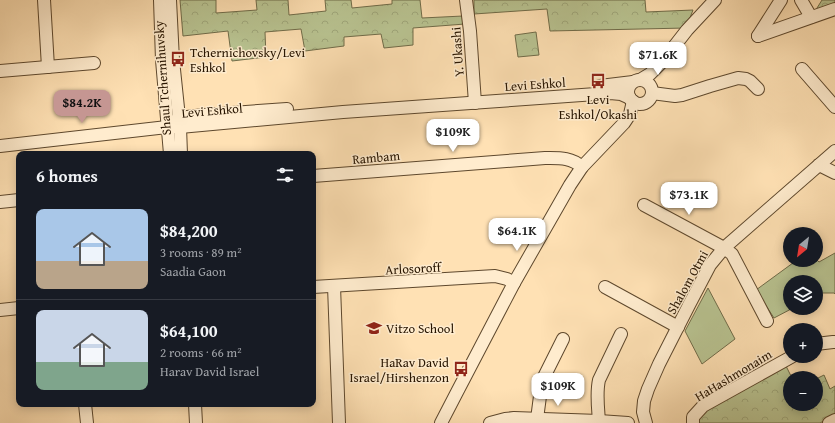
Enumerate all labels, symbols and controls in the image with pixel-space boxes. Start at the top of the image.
street label: Shaul Tchernihuvsky [149,19,176,136]
street label: Y. Ukashi [446,26,469,78]
pin: $71.6K [625,42,691,76]
place label: Tchernichovsky/Levi Eshkol [190,43,306,77]
text: $71.6K [639,45,677,64]
bus stop icon: Tchernichovsky/Levi Eshkol [169,50,187,68]
bus stop icon: Levi Eshkol/Okashi [589,72,607,90]
street label: Levi Eshkol [504,73,567,96]
pin: $84.2K [49,90,115,124]
place label: Levi Eshkol/Okashi [559,90,638,124]
text: $84.2K [63,93,101,112]
street label: Levi Eshkol [181,98,244,123]
pin: $109K [425,119,481,153]
text: $109K [435,122,471,141]
street label: Rambam [351,146,401,169]
text: 6 homes [36,163,98,188]
icon: filters [274,164,296,186]
pin: $73.1K [656,182,722,216]
text: $73.1K [670,185,708,204]
text: $84,200 [160,218,218,243]
pin: $64.1K [484,218,550,252]
text: $64.1K [498,221,536,240]
icon: home [68,225,116,273]
north arrow [783,227,823,267]
map controls [783,227,823,411]
text: 3 rooms · 89 m² [160,243,242,262]
street label: Shalom Otmi [662,247,713,318]
street label: Arlosoroff [385,257,443,279]
text: Saadia Gaon [160,262,226,281]
button: layers [783,275,823,315]
text: $64,100 [160,318,218,343]
school or university icon: Vitzo School [365,319,383,337]
place label: Vitzo School [386,319,454,338]
button: + [783,323,823,363]
icon: home [68,326,116,374]
text: 2 rooms · 66 m² [160,343,242,362]
street label: HaHashmonaim [691,345,776,406]
place label: HaRav David Israel/Hirshenzon [349,353,450,387]
bus stop icon: HaRav David Israel/Hirshenzon [452,360,470,378]
text: Harav David Israel [160,362,259,381]
button: − [783,371,823,411]
pin: $109K [530,373,586,407]
text: $109K [540,376,576,395]

